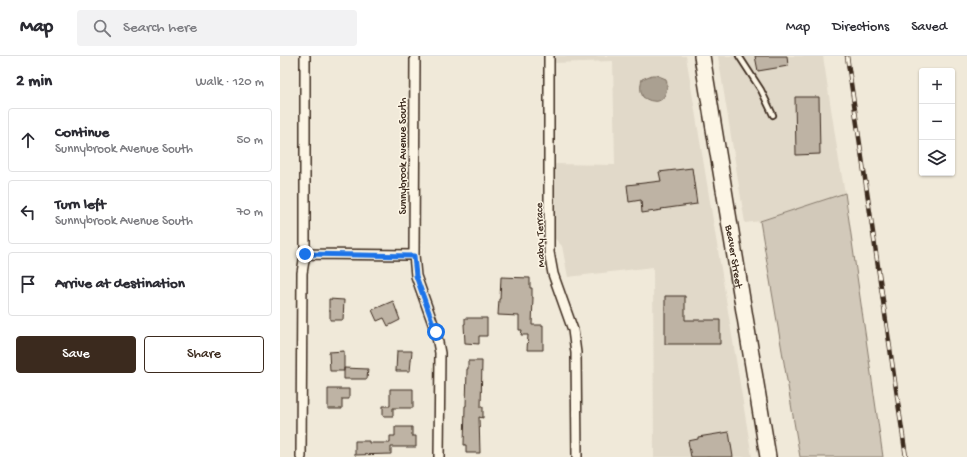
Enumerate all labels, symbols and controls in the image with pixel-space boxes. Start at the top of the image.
search box [77,10,357,46]
text: Map [20,16,53,39]
icon: search [91,17,113,39]
text: Search here [123,19,197,37]
text: Map [786,19,810,36]
text: Directions [832,19,889,36]
text: Saved [911,19,947,36]
map controls [919,68,955,176]
button: + [919,68,955,104]
text: 2 min [16,72,52,92]
text: Walk · 120 m [196,75,264,90]
street label: Sunnybrook Avenue South [398,98,410,214]
button: − [919,104,955,140]
text: Continue [55,124,109,142]
icon: ahead [17,129,39,151]
text: 50 m [236,133,263,148]
button: layers [919,140,955,176]
text: Sunnybrook Avenue South [55,142,193,157]
text: Turn left [55,196,106,214]
icon: left [17,201,39,223]
street label: Mabry Terrace [534,202,548,267]
text: 70 m [237,205,263,220]
text: Sunnybrook Avenue South [55,214,193,229]
street label: Beaver Street [722,223,744,291]
route end [296,245,314,263]
icon: arrive [17,273,39,295]
text: Arrive at destination [55,275,185,293]
route start [427,323,445,341]
button: Save [16,336,136,373]
button: Share [144,336,264,373]

